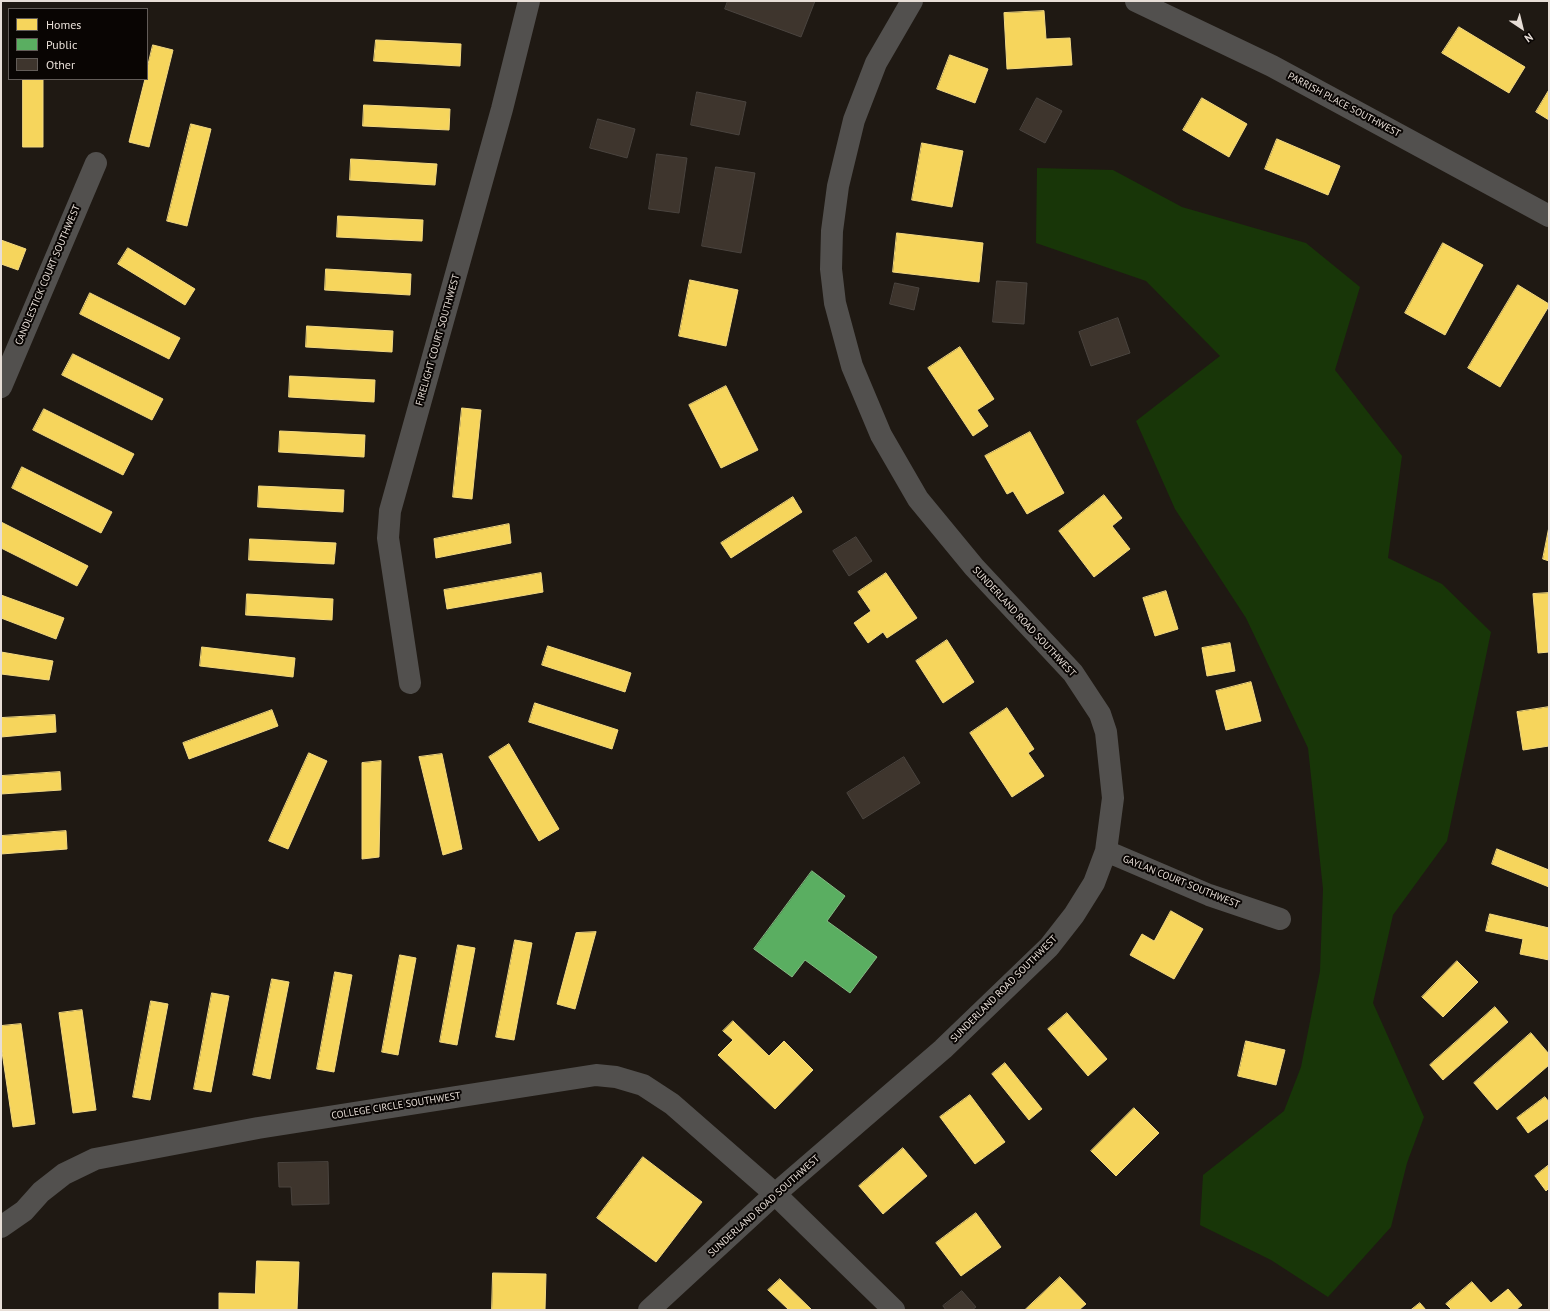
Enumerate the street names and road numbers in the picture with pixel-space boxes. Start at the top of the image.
street label: PARRISH PLACE SOUTHWEST [1286,70,1402,140]
street label: CANDLESTICK COURT SOUTHWEST [13,203,83,347]
street label: FIRELIGHT COURT SOUTHWEST [413,273,463,407]
street label: SUNDERLAND ROAD SOUTHWEST [970,565,1078,679]
street label: GAYLAN COURT SOUTHWEST [1121,853,1241,911]
street label: SUNDERLAND ROAD SOUTHWEST [948,933,1060,1045]
street label: COLLEGE CIRCLE SOUTHWEST [331,1090,461,1122]
street label: SUNDERLAND ROAD SOUTHWEST [706,1153,822,1259]

